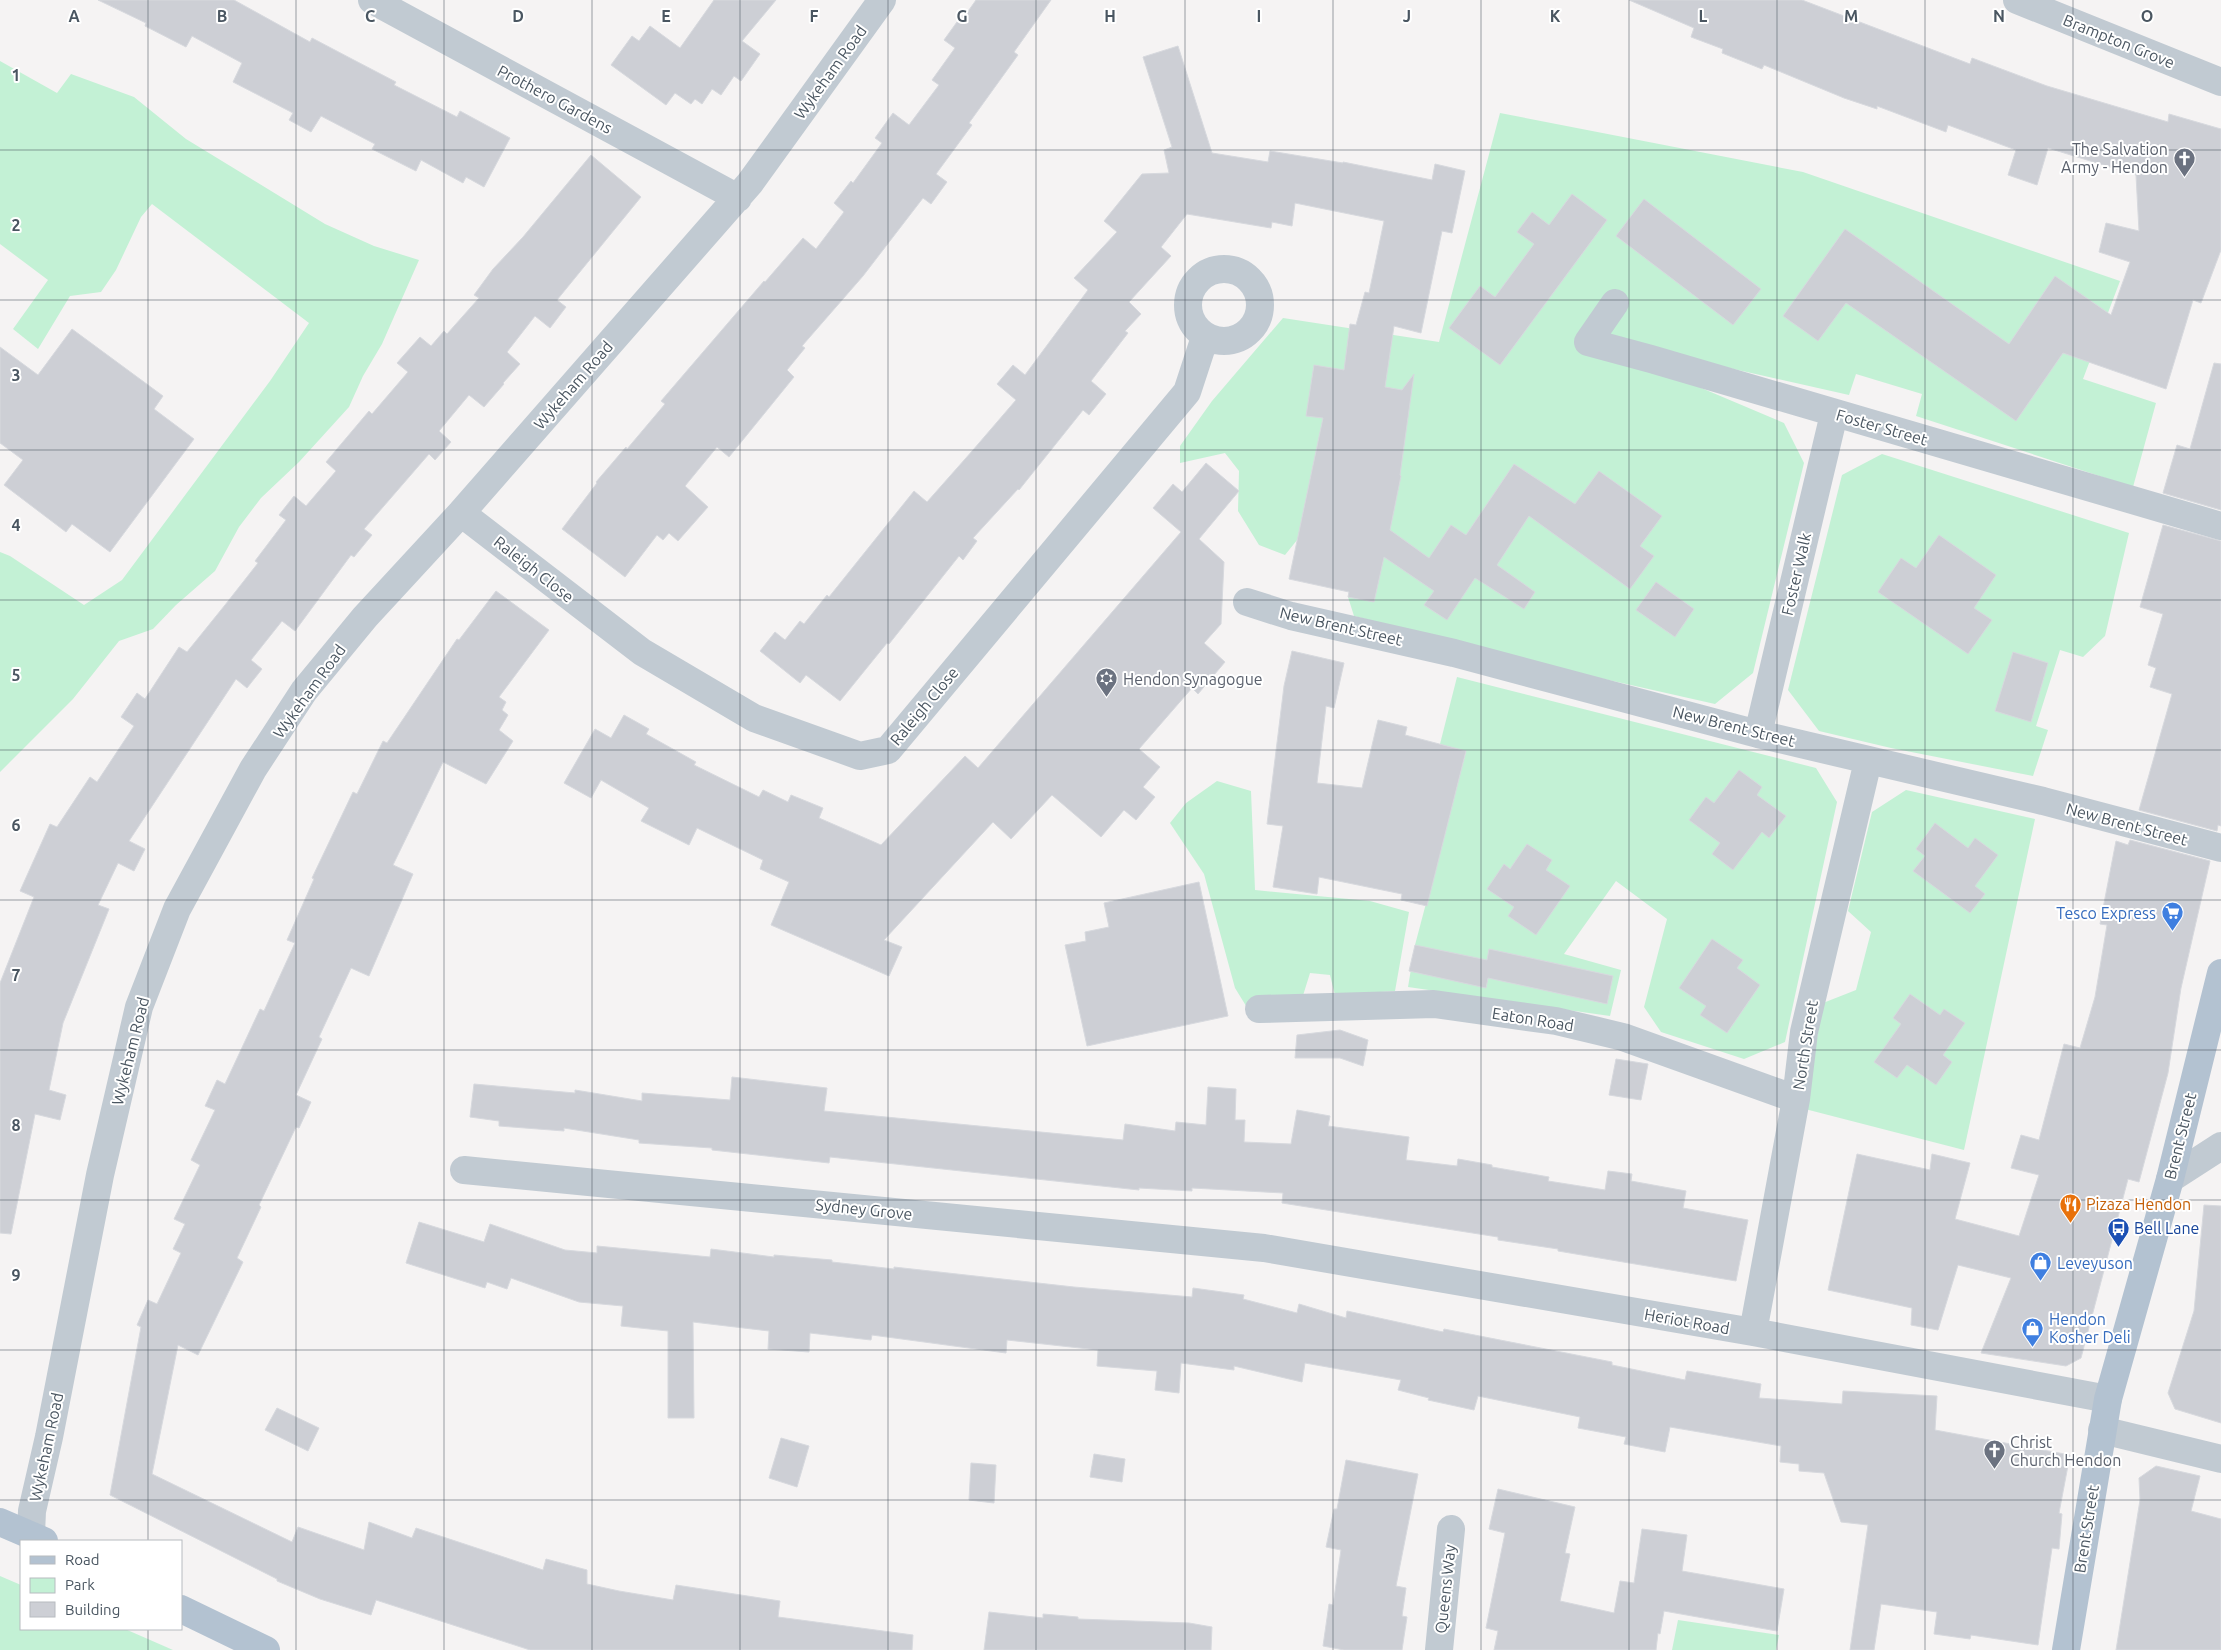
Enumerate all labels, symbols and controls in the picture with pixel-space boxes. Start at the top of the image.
text: A [68,7,80,25]
text: B [217,7,227,25]
text: C [365,7,375,25]
text: D [512,7,524,25]
text: E [661,7,671,25]
text: F [810,7,819,25]
text: G [956,7,968,25]
text: H [1104,7,1116,25]
text: I [1257,7,1261,25]
text: J [1403,7,1411,25]
text: K [1550,7,1561,25]
text: L [1699,7,1708,25]
text: M [1844,7,1858,25]
text: N [1993,7,2005,25]
text: O [2141,7,2153,25]
street label: Brampton Grove [2061,10,2177,72]
street label: Wykeham Road [790,22,870,122]
street label: Prothero Gardens [495,61,616,137]
text: 1 [11,66,21,84]
place label: The Salvation Army - Hendon [2061,140,2168,176]
church icon: The Salvation Army - Hendon [2172,146,2196,177]
text: 2 [11,216,21,234]
street label: Wykeham Road [530,337,616,433]
text: 3 [11,366,21,384]
street label: Foster Street [1834,405,1930,449]
text: 4 [11,516,21,534]
street label: Foster Walk [1778,531,1814,617]
street label: Raleigh Close [491,532,577,606]
street label: New Brent Street [1278,603,1405,649]
street label: Wykeham Road [269,641,349,741]
street label: Raleigh Close [886,663,962,749]
text: 5 [11,666,21,684]
synagogue icon: Hendon Synagogue [1095,667,1119,698]
place label: Hendon Synagogue [1123,670,1263,688]
street label: New Brent Street [1671,702,1798,750]
street label: New Brent Street [2064,799,2190,849]
text: 6 [11,816,21,834]
supermarket icon: Tesco Express [2160,901,2184,932]
place label: Tesco Express [2056,904,2156,922]
text: 7 [11,966,21,984]
street label: Wykeham Road [108,995,152,1107]
street label: North Street [1789,998,1821,1091]
street label: Eaton Road [1491,1004,1575,1034]
street label: Brent Street [2161,1090,2200,1181]
text: 8 [11,1116,21,1134]
restaurant icon: Pizaza Hendon [2058,1192,2082,1223]
street label: Sydney Grove [815,1195,913,1223]
place label: Pizaza Hendon [2086,1195,2191,1213]
bus stop icon: Bell Lane [2106,1216,2130,1247]
place label: Bell Lane [2134,1219,2199,1237]
shop icon: Leveyuson [2029,1251,2053,1282]
place label: Leveyuson [2057,1254,2133,1272]
text: 9 [11,1266,21,1284]
street label: Heriot Road [1643,1305,1731,1337]
place label: Hendon Kosher Deli [2049,1310,2131,1346]
shop icon: Hendon Kosher Deli [2021,1316,2045,1347]
street label: Wykeham Road [26,1391,66,1503]
place label: Christ Church Hendon [2010,1433,2121,1469]
church icon: Christ Church Hendon [1982,1439,2006,1470]
street label: Brent Street [2070,1483,2102,1574]
legend [20,1540,182,1630]
street label: Queens Way [1431,1543,1459,1634]
text: Road [65,1551,100,1568]
text: Park [65,1576,95,1593]
text: Building [65,1601,120,1618]

